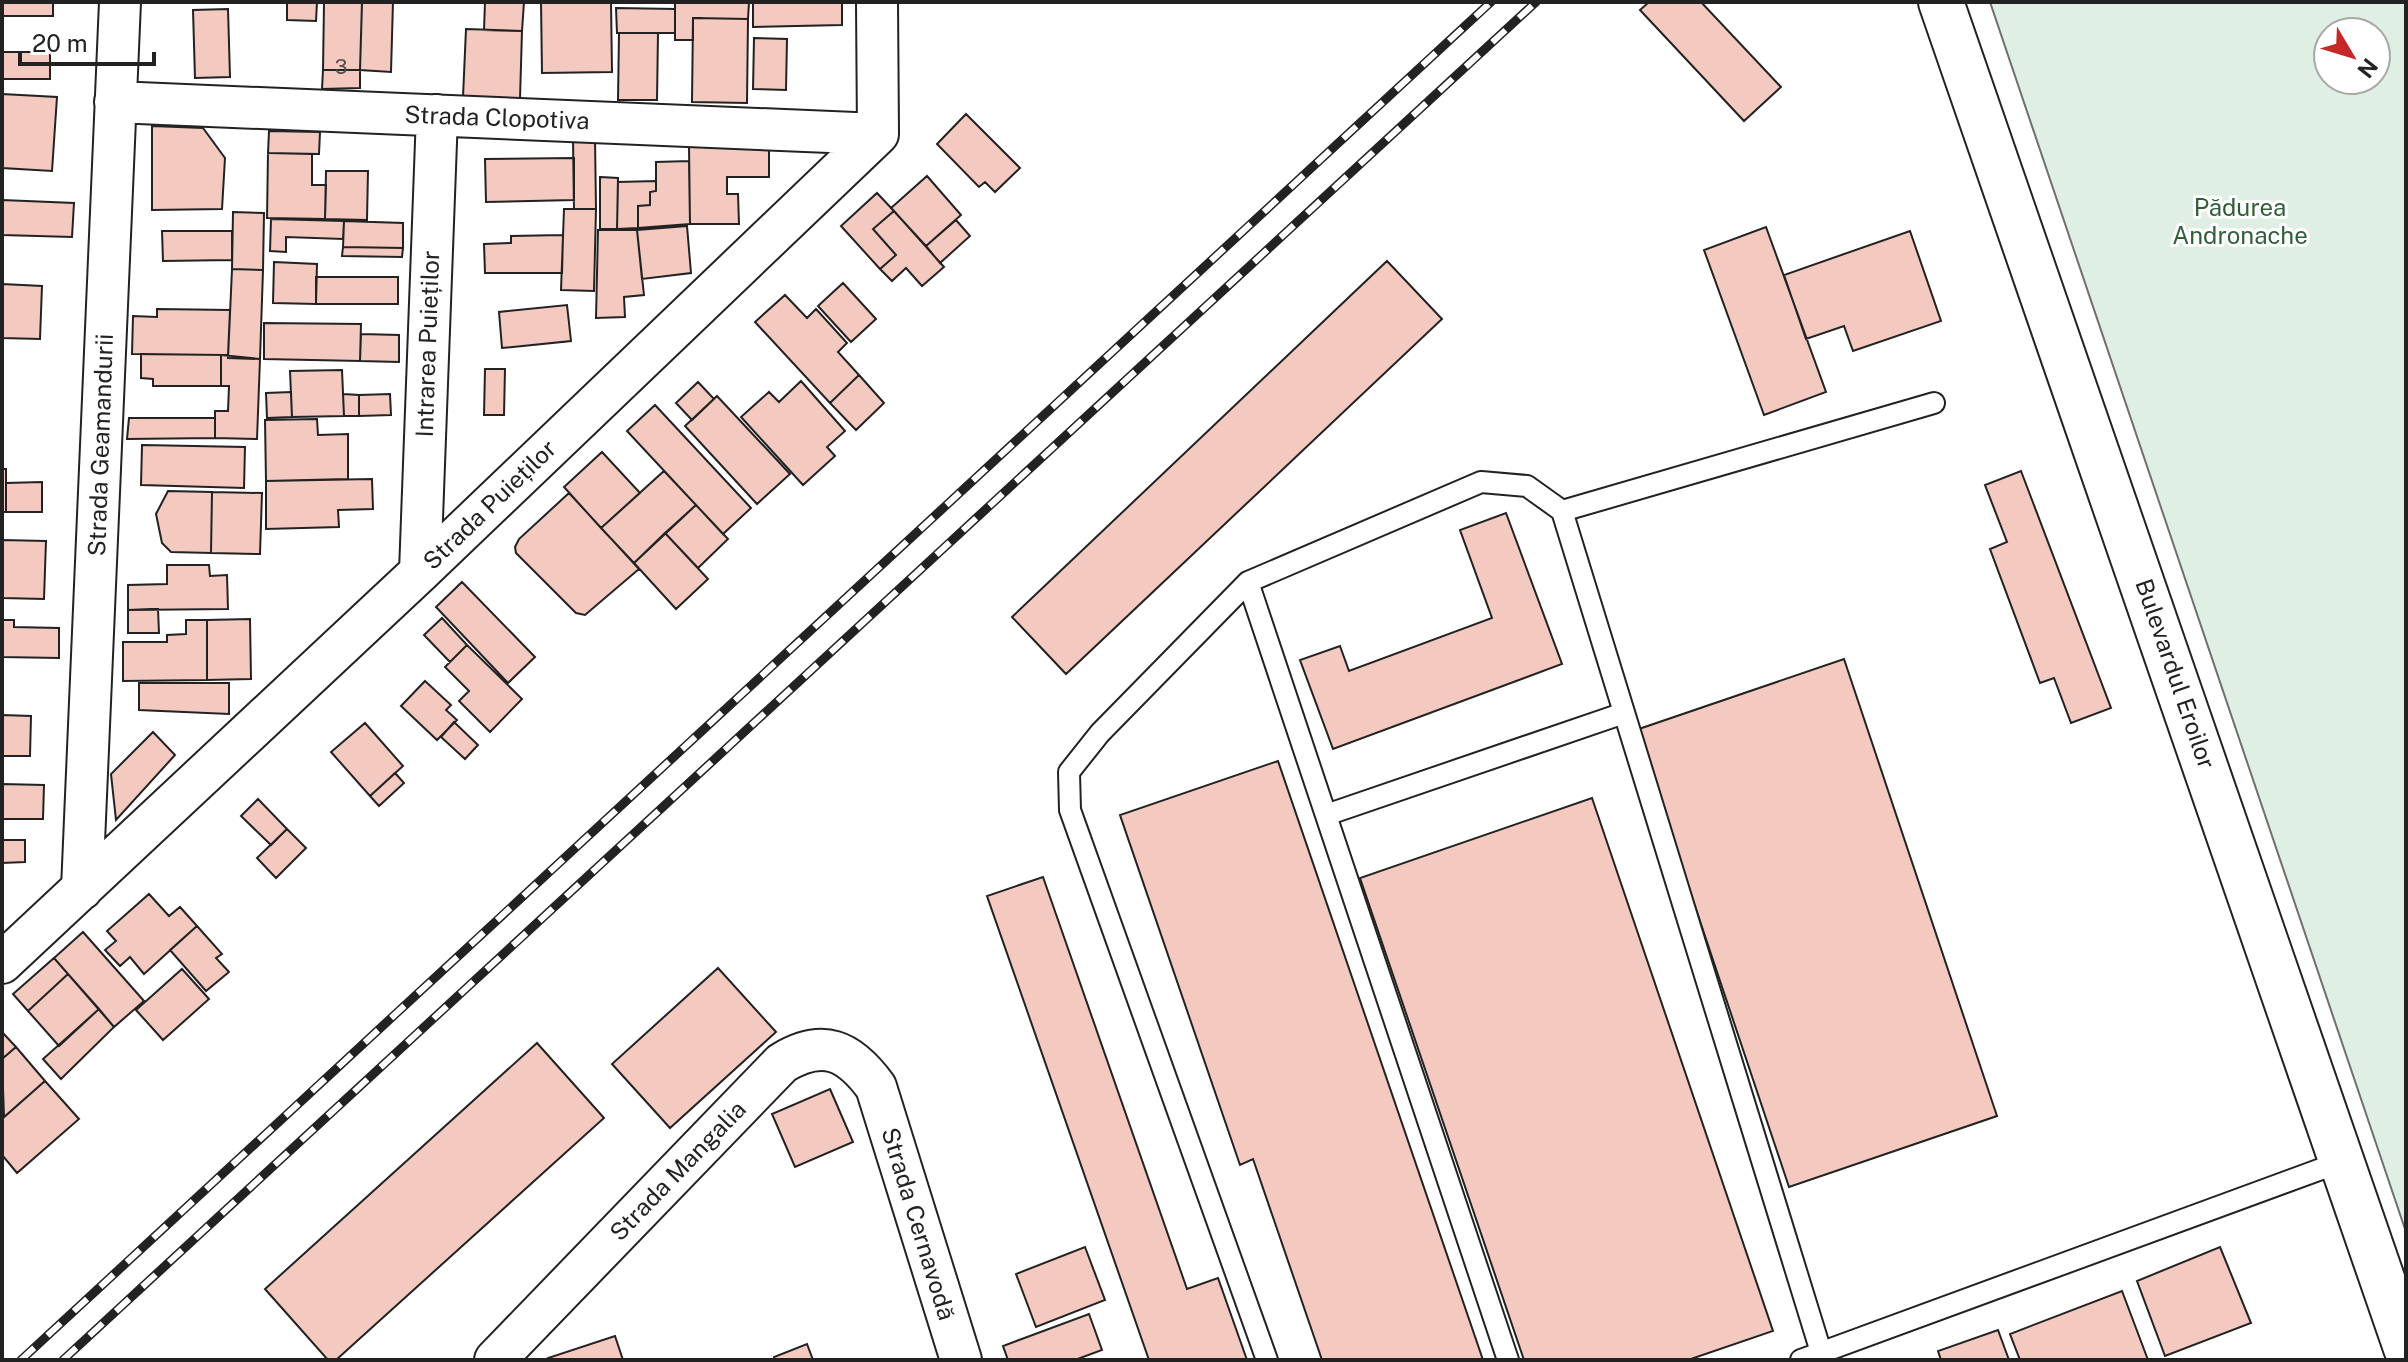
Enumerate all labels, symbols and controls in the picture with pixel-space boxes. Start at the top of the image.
scale bar [20,16,154,66]
north arrow [2312,16,2392,96]
text: 20 m [32,29,88,57]
text: N [2352,54,2383,83]
house number: 3 [335,55,347,79]
street label: Strada Clopotiva [404,100,590,134]
park label: Pădurea Andronache [2172,193,2308,249]
street label: Intrarea Puieților [410,250,444,438]
street label: Strada Geamandurii [82,333,118,557]
street label: Strada Puieților [417,434,562,575]
street label: Bulevardul Eroilor [2130,575,2222,772]
street label: Strada Mangalia [604,1095,751,1246]
street label: Strada Cernavodă [876,1124,962,1323]

